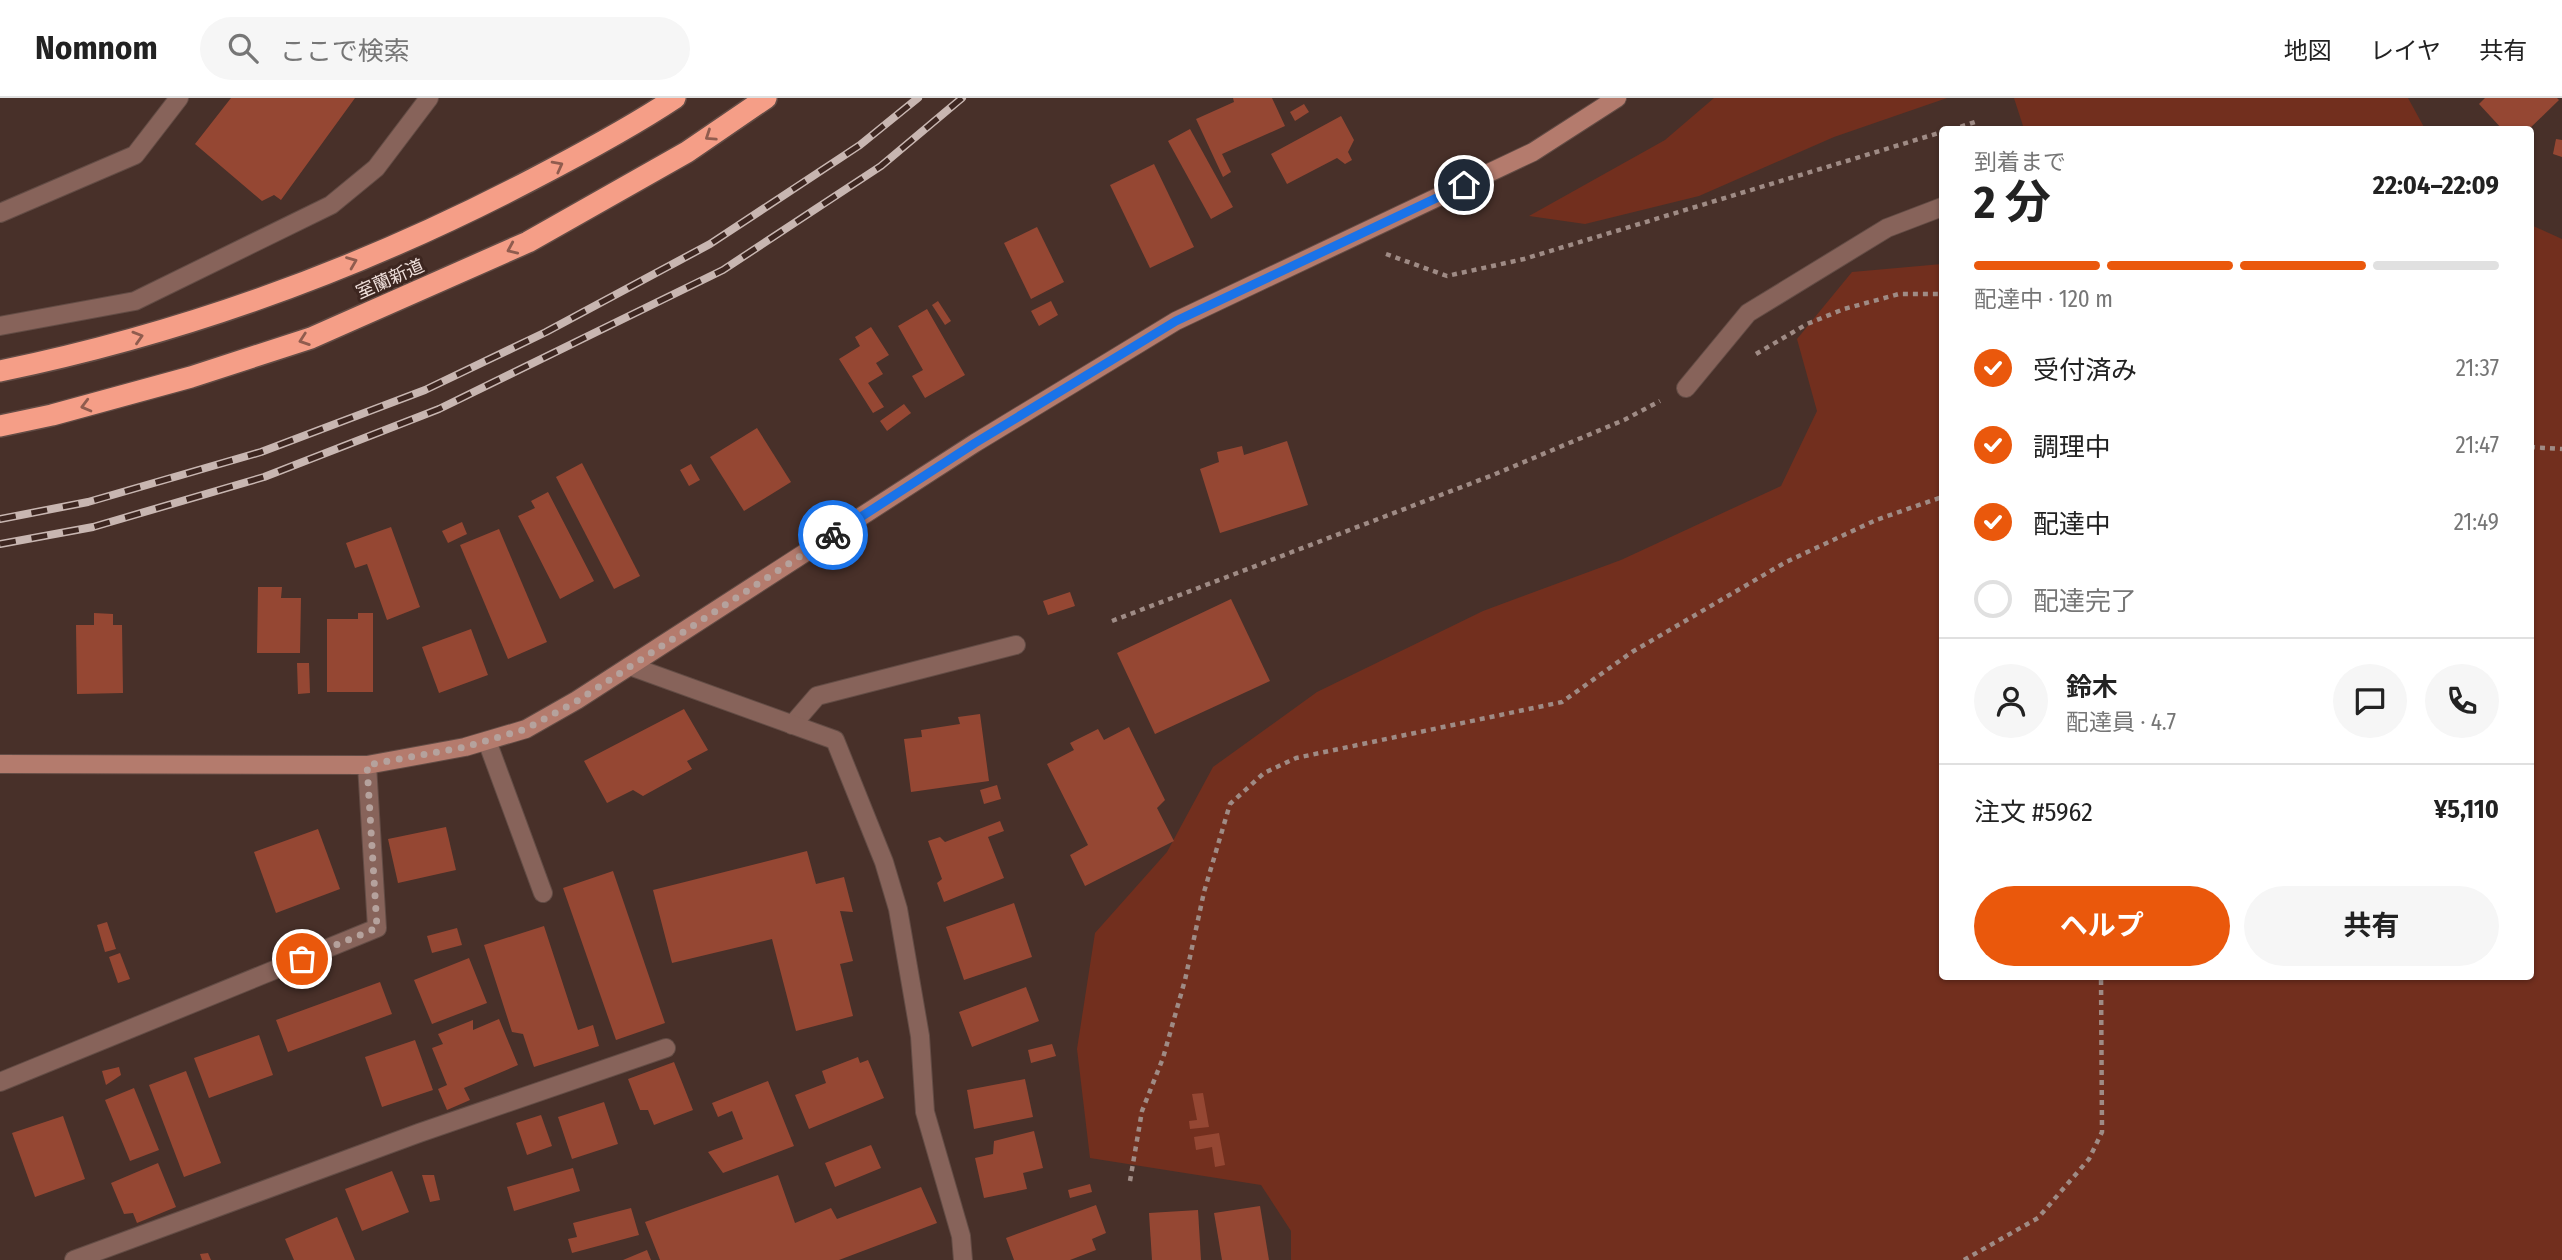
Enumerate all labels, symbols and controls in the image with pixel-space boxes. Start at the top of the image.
search box [200,17,690,80]
text: Nomnom [35,28,158,68]
icon: search [224,29,262,67]
text: ここで検索 [280,36,410,67]
text: 地図 [2284,37,2332,65]
text: レイヤ [2370,37,2441,65]
text: 共有 [2479,37,2527,65]
one-way arrow [705,128,718,140]
text: 到着まで [1974,148,2066,176]
pin [1434,155,1494,215]
one-way arrow [551,161,563,174]
icon: home [1445,166,1483,204]
text: 22:04–22:09 [2373,170,2499,201]
text: 2 分 [1974,175,2051,230]
one-way arrow [507,241,520,255]
street label: 室蘭新道 [353,254,427,304]
one-way arrow [346,257,358,271]
text: 配達中 · 120 m [1974,285,2113,313]
one-way arrow [131,331,143,346]
one-way arrow [299,332,311,346]
icon: check [1974,349,2012,387]
text: 21:37 [2456,354,2499,382]
text: 受付済み [2033,355,2137,386]
one-way arrow [81,398,93,412]
icon: check [1974,426,2012,464]
text: 21:47 [2456,431,2499,459]
text: 調理中 [2033,432,2111,463]
courier [798,500,868,570]
icon: check [1974,503,2012,541]
text: 21:49 [2454,508,2499,536]
text: 配達中 [2033,509,2111,540]
icon: bike [814,516,852,554]
text: 配達完了 [2033,586,2137,617]
button: person [1974,664,2048,738]
button: chat [2333,664,2407,738]
button: phone [2425,664,2499,738]
text: 鈴木 [2066,672,2118,703]
text: 配達員 · 4.7 [2066,708,2176,736]
text: ¥5,110 [2434,794,2499,825]
text: 注文 #5962 [1974,797,2093,828]
button: ヘルプ [1974,886,2230,966]
button: 共有 [2244,886,2499,966]
pin [272,929,332,989]
icon: bag [283,940,321,978]

